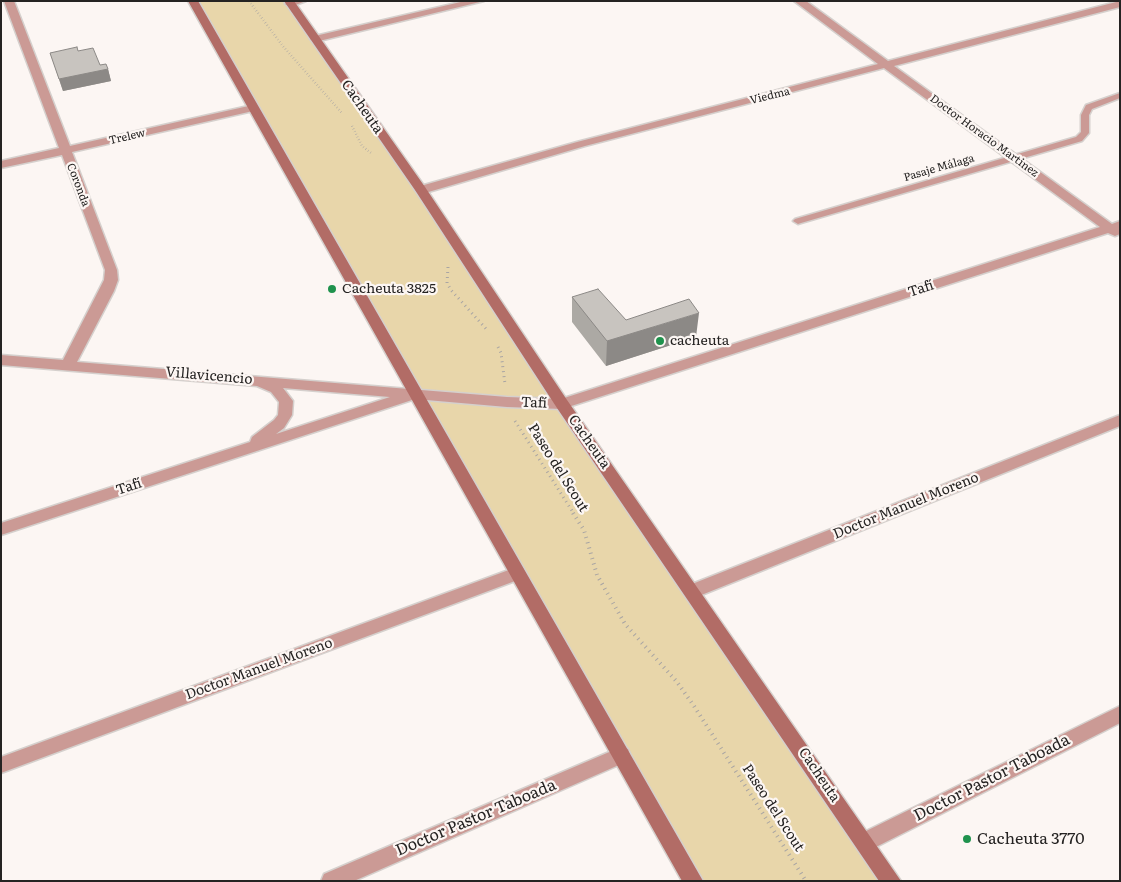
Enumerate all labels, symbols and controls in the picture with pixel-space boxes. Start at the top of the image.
street label: Cacheuta [337,77,387,137]
street label: Viedma [749,85,791,107]
street label: Doctor Horacio Martinez [927,92,1041,180]
street label: Trelew [107,126,147,148]
street label: Pasaje Málaga [902,152,976,184]
street label: Coronda [64,161,92,209]
street label: Tafí [906,277,936,301]
place label: Cacheuta 3825 [342,281,436,297]
marker: Cacheuta 3825 [326,283,338,295]
place label: cacheuta [670,333,729,349]
marker: cacheuta [654,335,666,347]
street label: Villavicencio [165,364,253,388]
street label: Tafí [520,394,548,412]
street label: Cacheuta [564,412,614,472]
street label: Paseo del Scout [524,421,592,515]
street label: Doctor Manuel Moreno [831,469,981,543]
street label: Tafí [114,475,144,499]
street label: Doctor Manuel Moreno [183,635,335,703]
street label: Doctor Pastor Taboada [911,730,1073,826]
street label: Cacheuta [795,745,843,805]
street label: Paseo del Scout [738,761,808,855]
street label: Doctor Pastor Taboada [393,775,559,861]
place label: Cacheuta 3770 [977,829,1085,849]
marker: Cacheuta 3770 [961,833,973,845]

